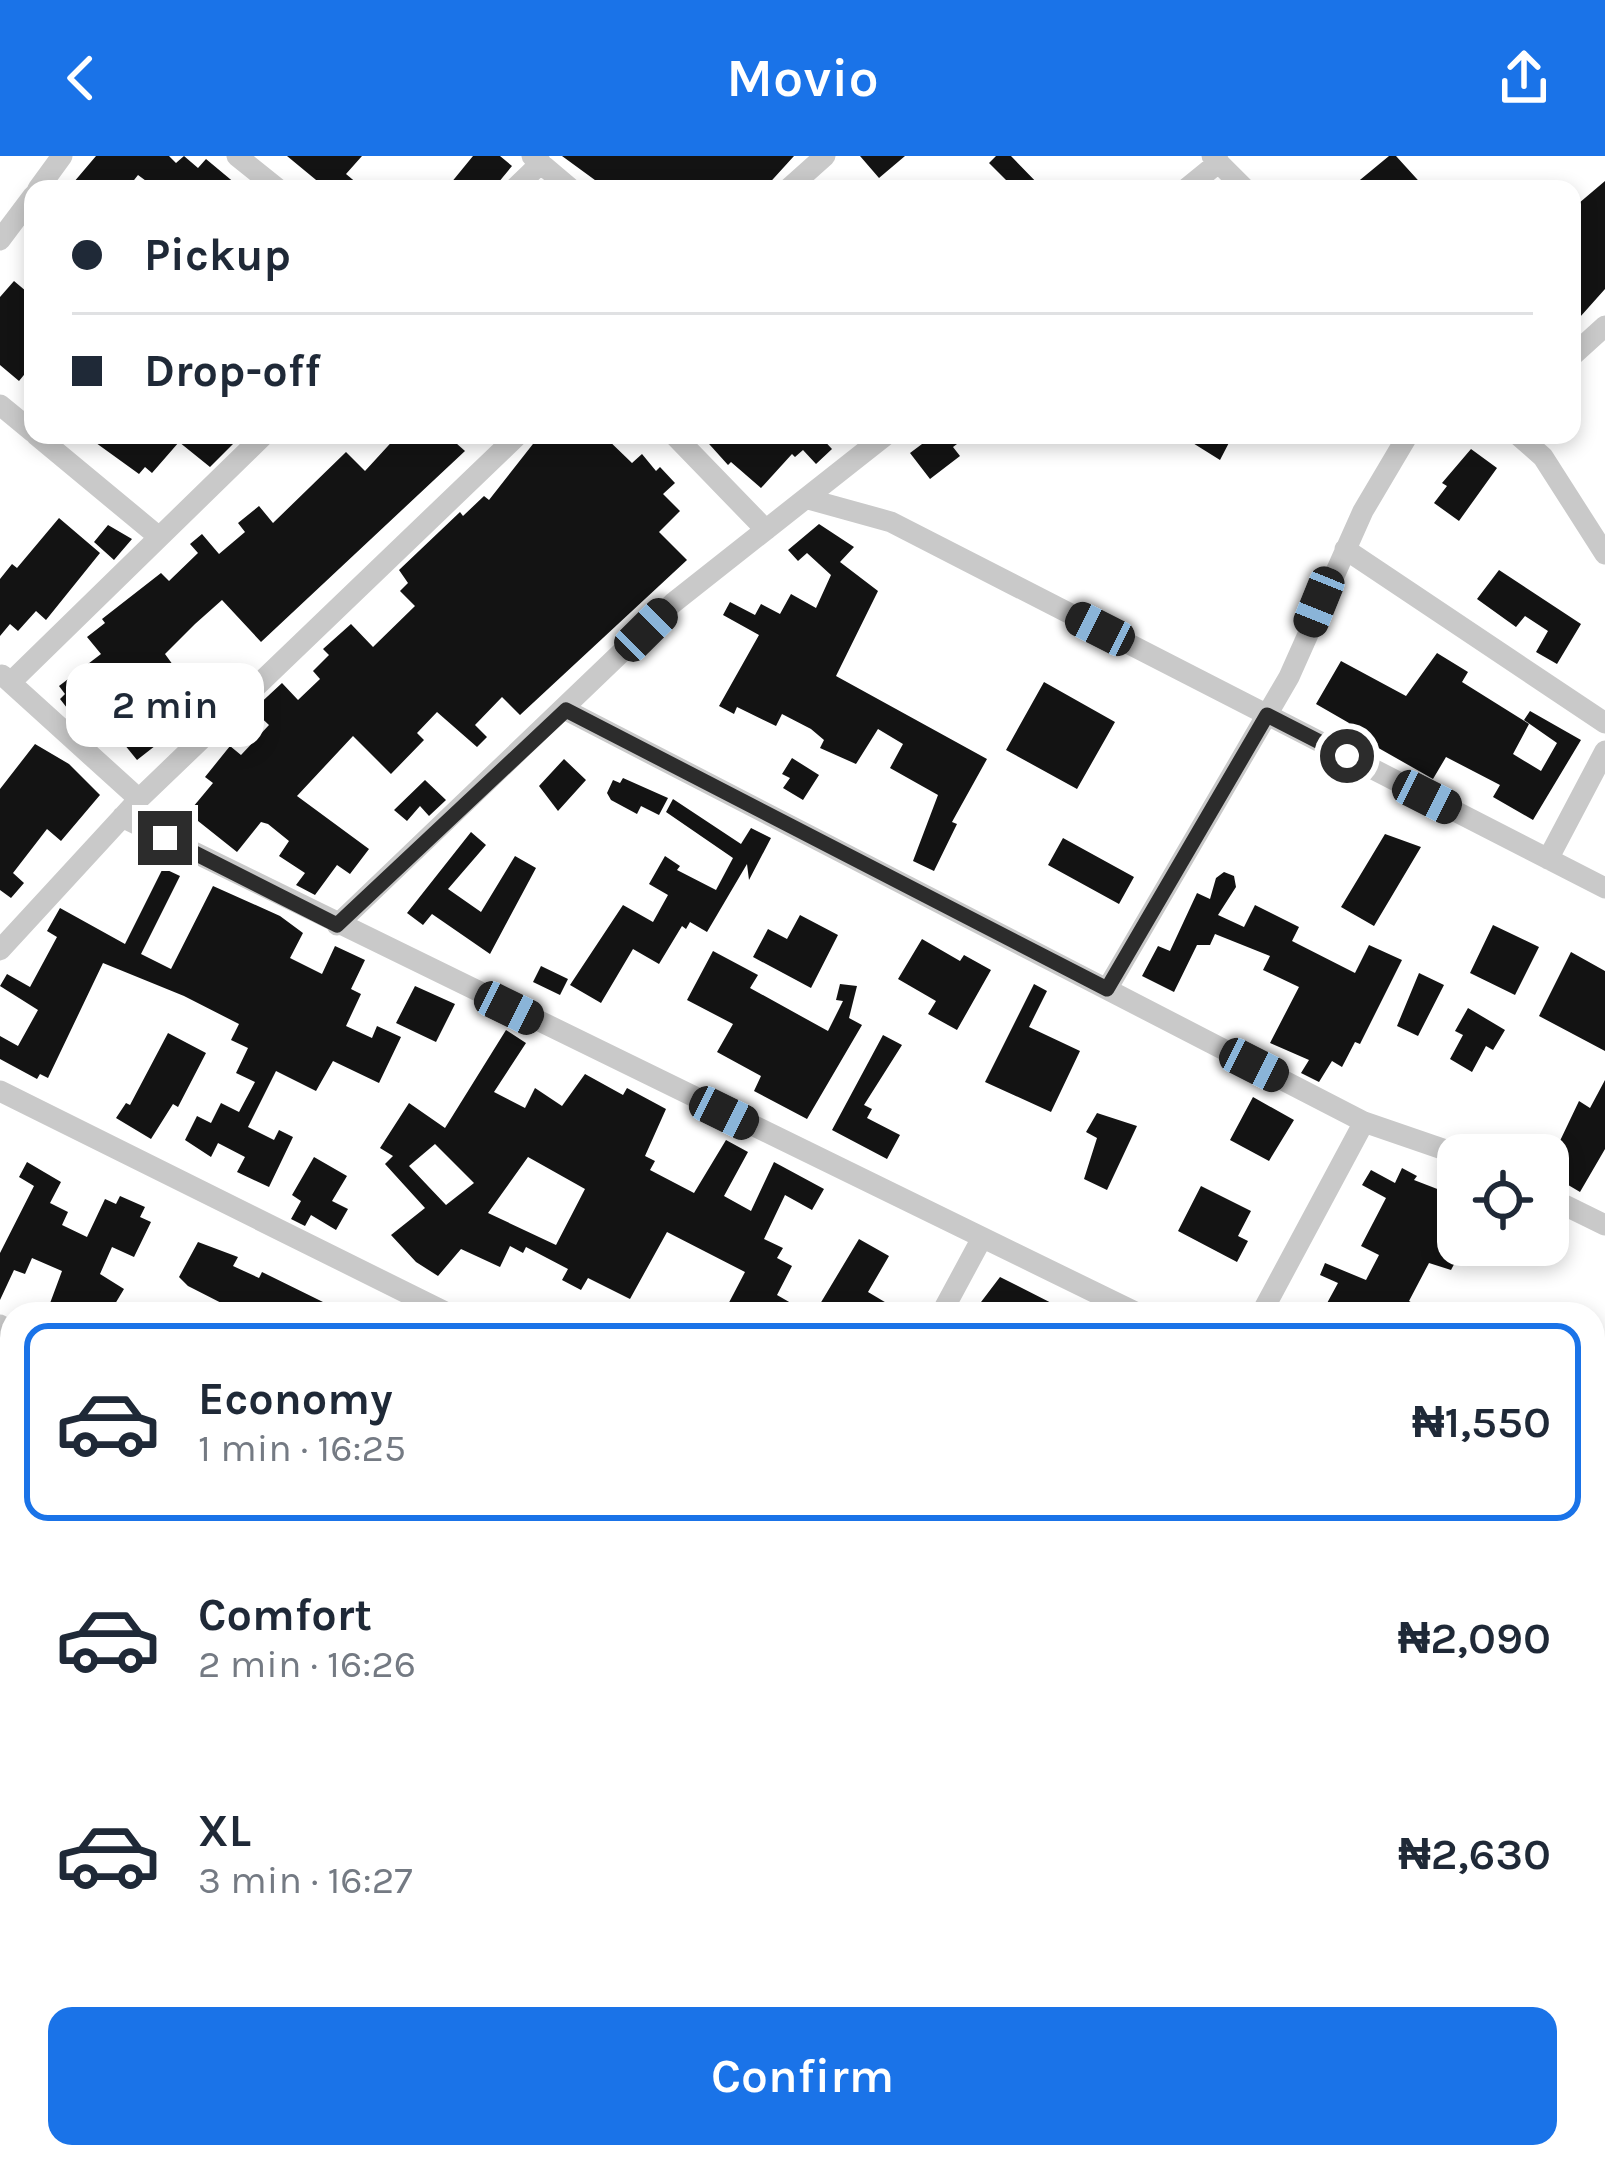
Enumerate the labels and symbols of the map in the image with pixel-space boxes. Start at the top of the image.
car [1289,562,1349,642]
car [608,592,684,668]
car [1060,597,1140,661]
callout: 2 min [66,664,264,748]
route start [1320,729,1374,783]
car [1387,765,1467,829]
route end [138,811,192,865]
car [469,976,549,1040]
car [1214,1033,1294,1097]
car [684,1081,764,1145]

